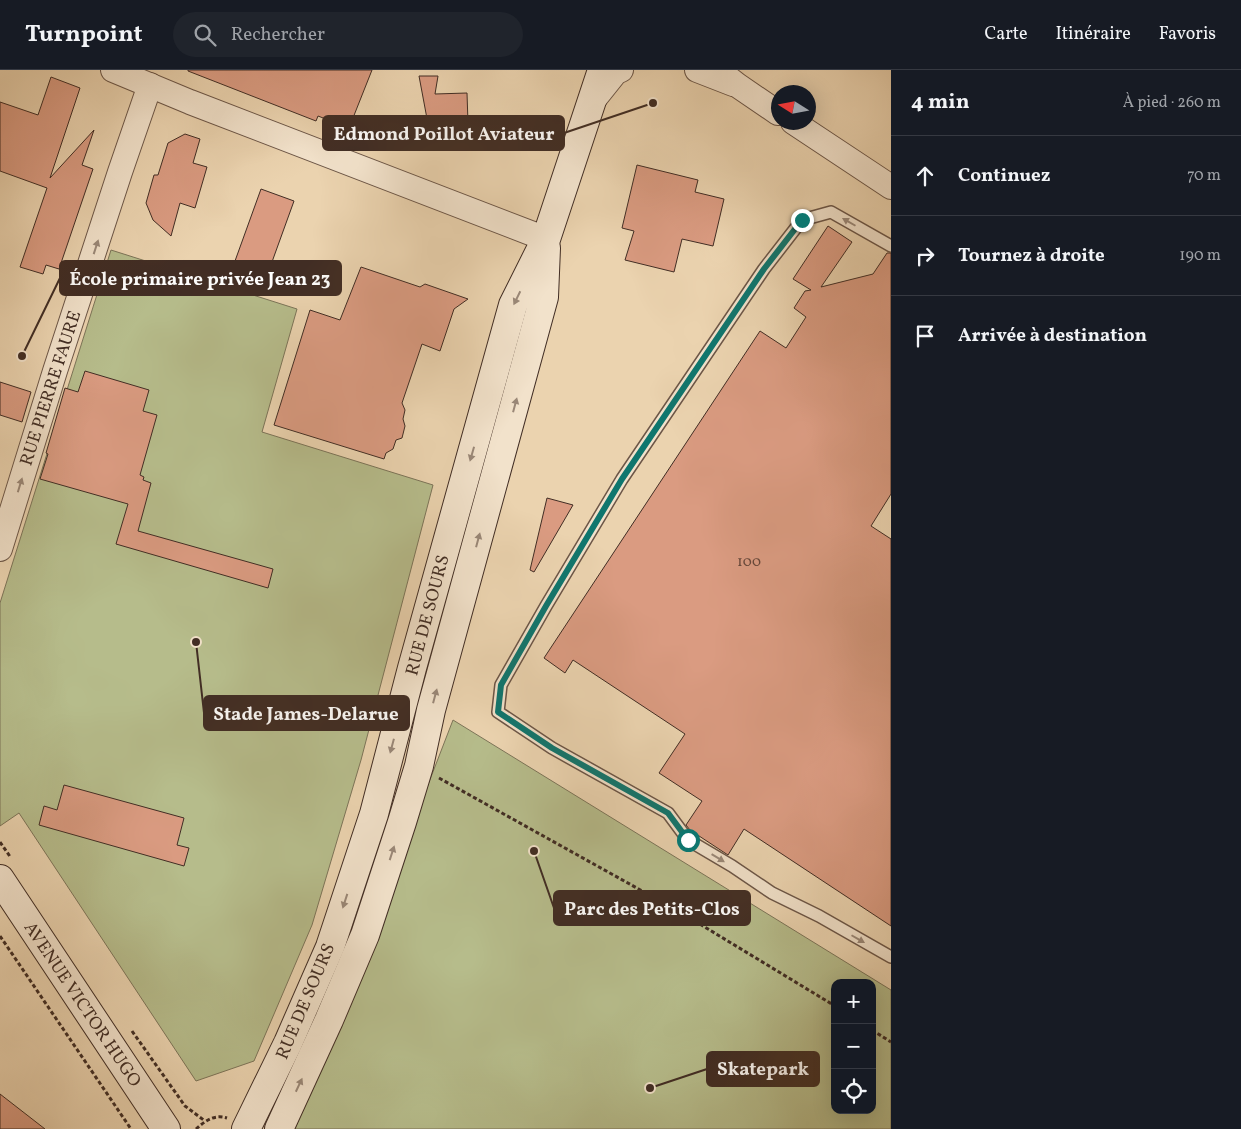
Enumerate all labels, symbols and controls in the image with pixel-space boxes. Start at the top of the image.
search box [173,12,523,57]
text: Turnpoint [25,18,143,52]
icon: search [191,21,219,49]
text: Rechercher [231,22,325,48]
text: Carte [984,22,1027,47]
text: Itinéraire [1055,22,1131,47]
text: Favoris [1159,22,1216,47]
north arrow [771,85,816,130]
text: 4 min [911,88,970,117]
text: À pied · 260 m [1123,92,1221,114]
callout: Edmond Poillot Aviateur [323,116,564,150]
text: Edmond Poillot Aviateur [334,122,554,148]
icon: ahead [911,162,939,190]
text: Continuez [958,163,1050,189]
text: 70 m [1187,165,1221,187]
route end [791,209,814,232]
one-way arrow [842,218,855,227]
one-way arrow [92,239,100,254]
icon: right [911,242,939,270]
text: Tournez à droite [958,243,1105,269]
text: 190 m [1179,245,1221,267]
callout: École primaire privée Jean 23 [60,261,341,295]
text: École primaire privée Jean 23 [70,267,330,293]
one-way arrow [513,291,521,305]
street label: RUE PIERRE FAURE [15,307,88,469]
icon: arrive [911,322,939,350]
text: Arrivée à destination [958,323,1147,349]
one-way arrow [511,398,519,413]
one-way arrow [467,447,475,462]
one-way arrow [16,478,24,493]
one-way arrow [474,532,482,547]
street label: RUE DE SOURS [400,552,457,678]
house number: 100 [737,552,761,573]
one-way arrow [431,689,439,704]
callout: Stade James-Delarue [204,696,409,730]
text: Stade James-Delarue [213,702,399,728]
one-way arrow [387,738,395,753]
route start [677,829,700,852]
one-way arrow [388,845,396,860]
one-way arrow [711,853,724,862]
callout: Parc des Petits-Clos [554,891,750,925]
one-way arrow [340,894,348,909]
text: Parc des Petits-Clos [564,897,740,923]
street label: AVENUE VICTOR HUGO [17,917,146,1092]
one-way arrow [852,934,865,943]
street label: RUE DE SOURS [271,940,342,1064]
map controls [831,979,876,1114]
button: + [831,979,876,1024]
button: − [831,1024,876,1069]
callout: Skatepark [707,1052,819,1086]
text: Skatepark [717,1057,809,1083]
button: locate [831,1069,876,1114]
one-way arrow [295,1078,303,1092]

